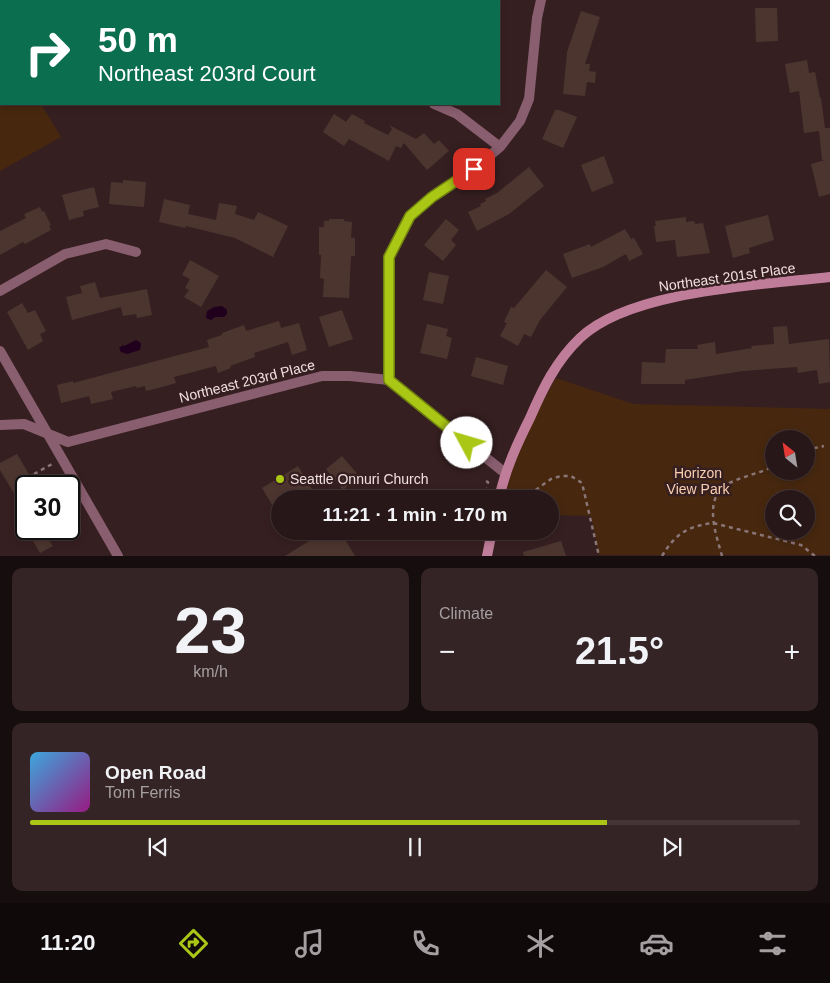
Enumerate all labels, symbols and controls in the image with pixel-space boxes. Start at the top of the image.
icon: right [15,20,80,85]
text: 50 m [98,20,178,59]
text: Northeast 203rd Court [98,61,316,86]
pin [453,148,495,190]
icon: arrive [460,155,488,183]
street label: Northeast 201st Place [658,259,797,295]
street label: Northeast 203rd Place [177,356,317,406]
position arrow [440,416,492,468]
north arrow [765,430,815,480]
map controls [765,430,815,540]
park label: Horizon View Park [667,465,730,497]
place label: Seattle Onnuri Church [290,471,429,487]
marker: Seattle Onnuri Church [274,473,286,485]
speed limit sign: 30 [15,475,80,540]
button: search [765,490,815,540]
text: 11:21 · 1 min · 170 m [323,504,507,525]
text: 23 [174,594,247,667]
text: Climate [439,605,493,622]
text: 21.5° [575,630,664,672]
text: − [439,636,455,667]
text: + [784,636,800,667]
text: km/h [193,663,228,680]
text: Open Road [105,762,206,783]
text: Tom Ferris [105,784,181,801]
icon: previous [144,833,172,861]
icon: pause [401,833,429,861]
icon: next [658,833,686,861]
icon: directions [176,926,211,961]
icon: music [292,926,327,961]
icon: phone [408,926,443,961]
icon: climate [523,926,558,961]
icon: car [639,926,674,961]
icon: filters [755,926,790,961]
text: 11:20 [40,930,95,955]

